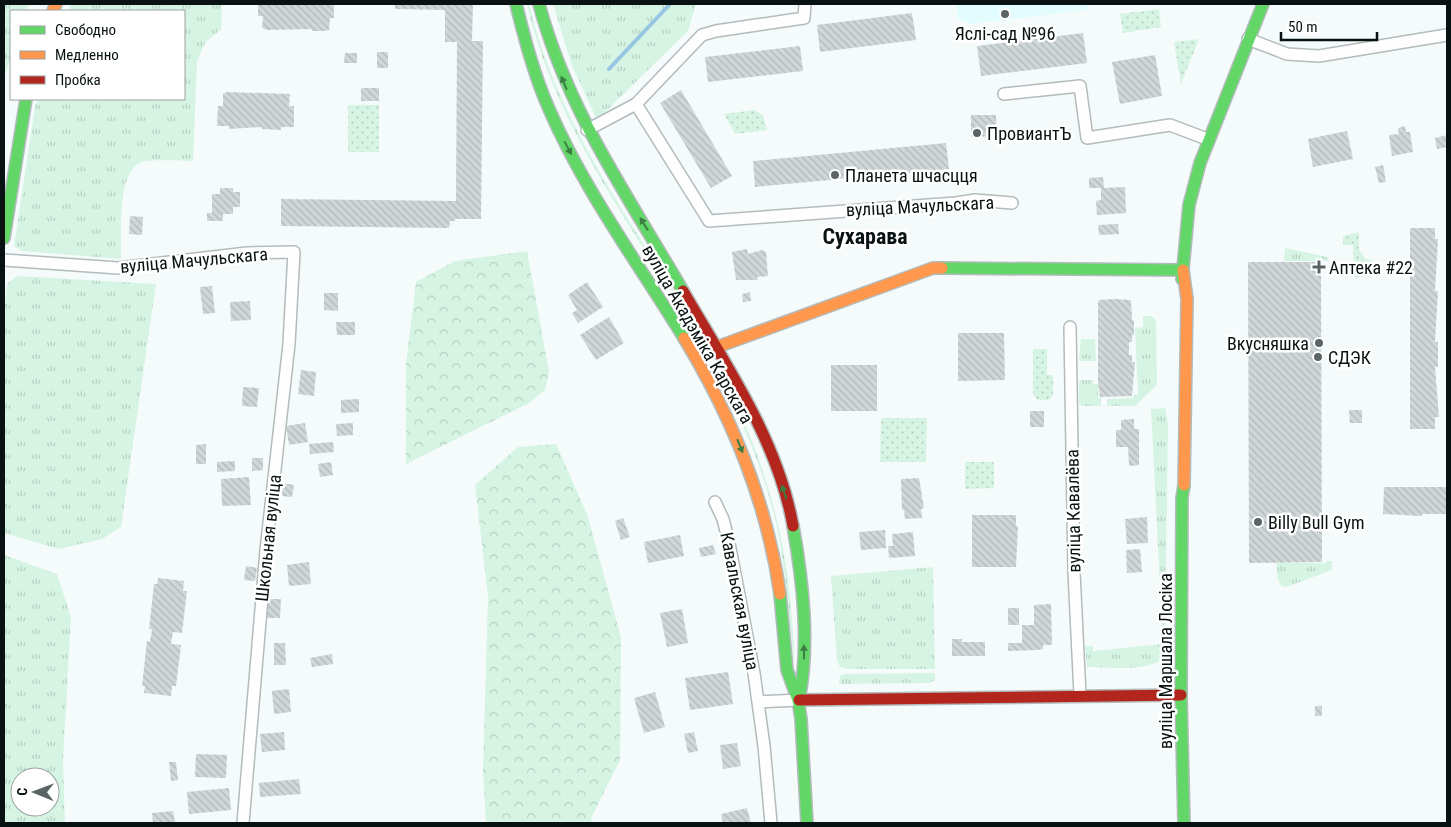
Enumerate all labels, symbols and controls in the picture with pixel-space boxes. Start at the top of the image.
marker: Яслі-сад №96 [999,8,1011,20]
legend [10,10,185,100]
scale bar [1281,10,1377,42]
text: 50 m [1288,18,1318,36]
text: Свободно [55,21,116,39]
place label: Яслі-сад №96 [955,23,1055,44]
text: Медленно [55,46,119,64]
text: Пробка [55,71,101,89]
one-way arrow [560,76,568,90]
place label: ПровиантЪ [987,123,1072,144]
marker: ПровиантЪ [971,127,983,139]
one-way arrow [564,140,572,155]
place label: Планета шчасцця [845,165,978,186]
marker: Планета шчасцця [829,169,841,181]
street label: вуліца Мачульскага [845,192,995,220]
one-way arrow [639,218,648,231]
district label: Сухарава [822,224,908,249]
street label: вуліца Акадэміка Карскага [638,241,758,427]
street label: вуліца Мачульскага [119,243,269,277]
place label: Аптека #22 [1329,257,1413,278]
marker: Аптека #22 [1313,261,1325,273]
place label: Вкусняшка [1227,333,1309,354]
marker: Вкусняшка [1313,337,1325,349]
place label: СДЭК [1328,347,1371,368]
marker: СДЭК [1312,351,1324,363]
one-way arrow [736,439,744,454]
street label: вуліца Кавалёва [1061,449,1085,573]
street label: Школьная вуліца [251,473,285,603]
one-way arrow [779,484,787,499]
place label: Billy Bull Gym [1268,512,1364,533]
marker: Billy Bull Gym [1252,516,1264,528]
street label: Кавальская вуліца [716,530,764,672]
street label: вуліца Маршала Лосіка [1155,573,1176,749]
one-way arrow [800,644,808,660]
north arrow [10,767,60,817]
text: С [14,788,30,796]

